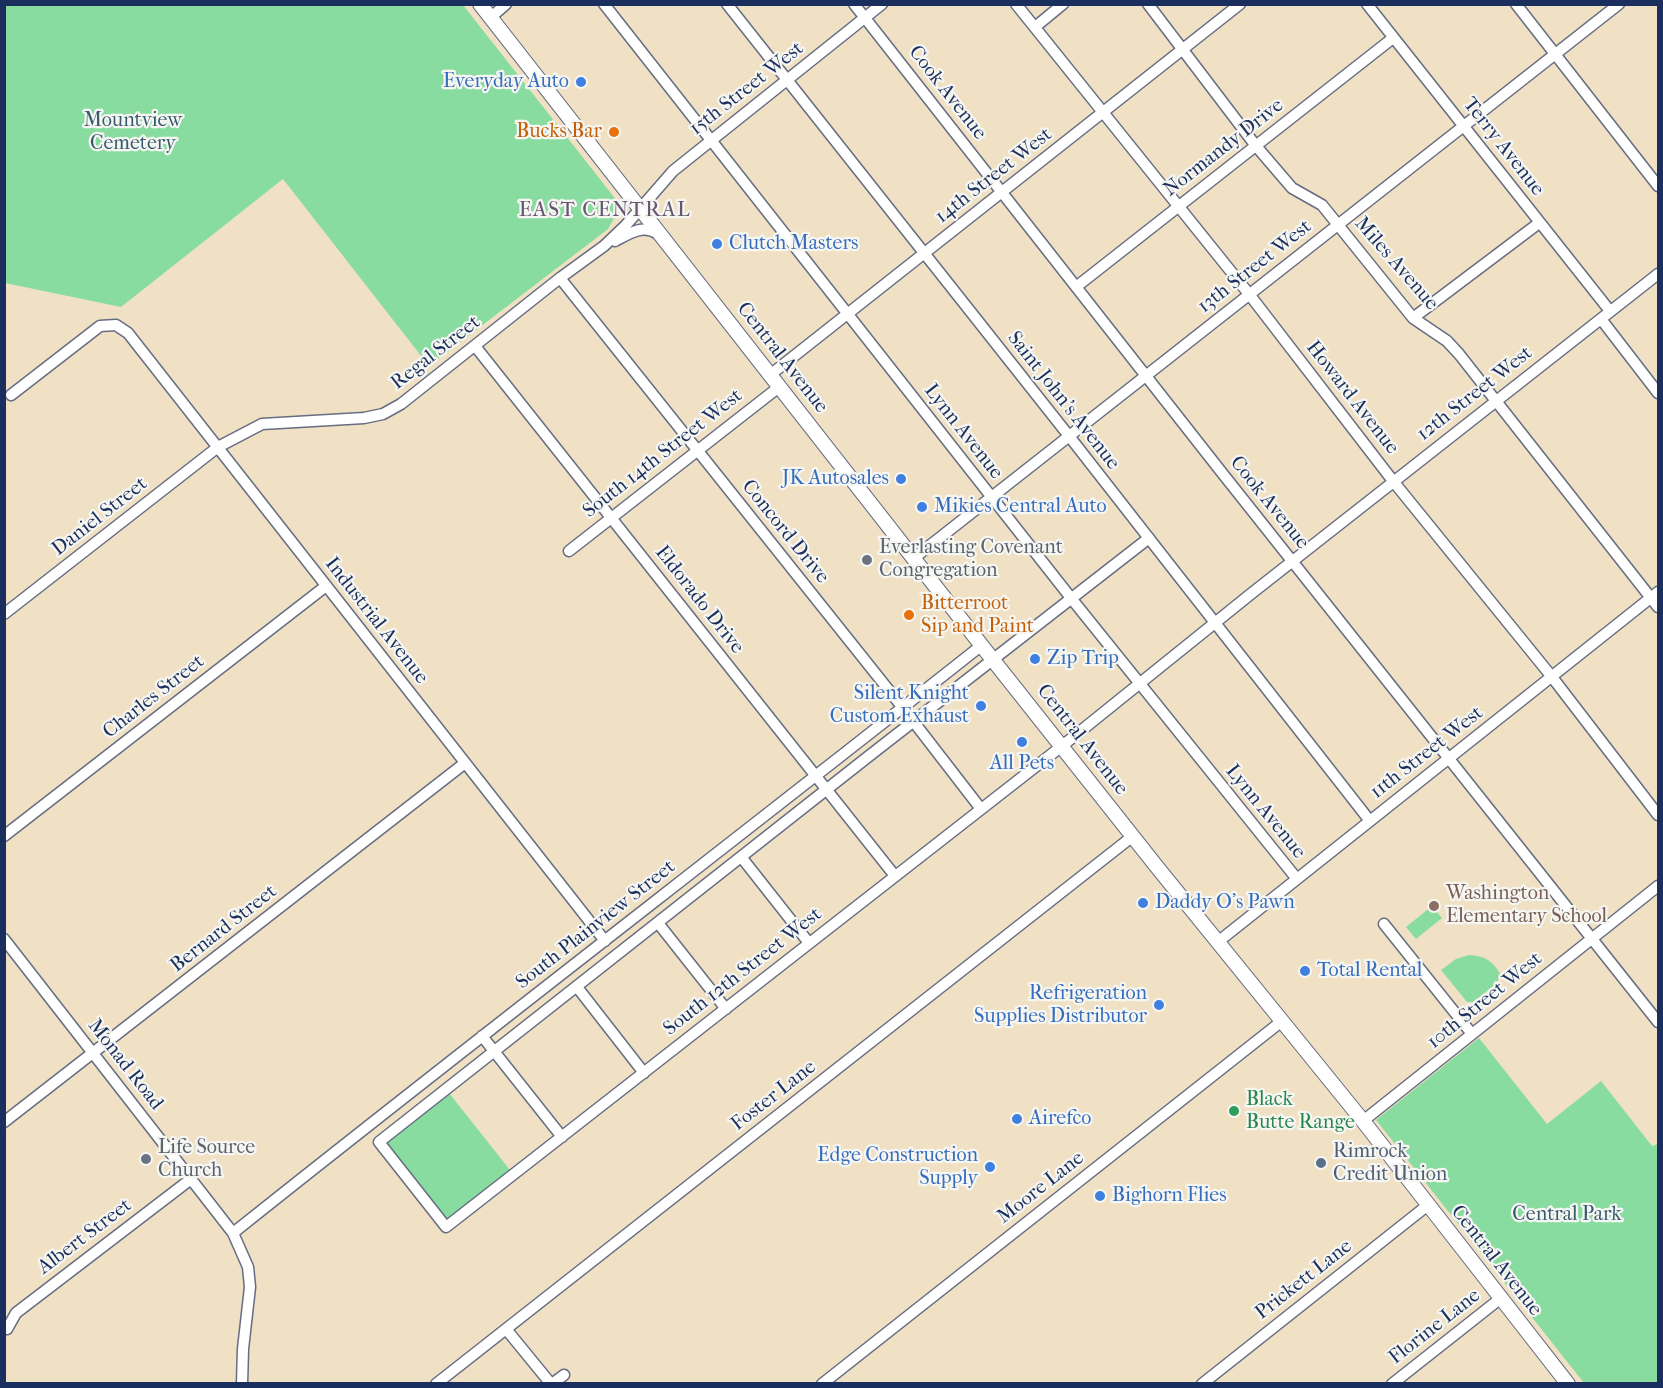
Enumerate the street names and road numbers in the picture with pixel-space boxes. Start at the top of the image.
street label: 15th Street West [685,37,809,141]
street label: Cook Avenue [903,41,991,145]
street label: Terry Avenue [1457,93,1549,201]
street label: Normandy Drive [1159,94,1289,202]
street label: 14th Street West [931,123,1057,229]
street label: Miles Avenue [1349,212,1443,316]
street label: 13th Street West [1193,215,1317,319]
street label: Central Avenue [731,298,833,418]
street label: Regal Street [387,311,485,395]
street label: Saint John's Avenue [1002,327,1124,475]
street label: Howard Avenue [1300,337,1404,459]
street label: 12th Street West [1413,341,1537,447]
street label: Lynn Avenue [918,380,1008,484]
street label: South 14th Street West [579,384,747,524]
street label: Cook Avenue [1224,452,1314,554]
street label: Daniel Street [48,472,152,562]
street label: Concord Drive [736,475,834,589]
street label: Eldorado Drive [649,541,749,659]
street label: Industrial Avenue [319,553,433,689]
street label: Charles Street [99,650,209,744]
street label: Central Avenue [1031,680,1133,800]
street label: 11th Street West [1366,701,1488,805]
street label: Lynn Avenue [1220,760,1310,864]
street label: South Plainview Street [512,855,680,995]
street label: Bernard Street [166,880,282,978]
street label: South 12th Street West [659,903,827,1041]
street label: 10th Street West [1423,947,1547,1055]
street label: Monad Road [82,1015,168,1115]
street label: Foster Lane [727,1056,821,1136]
street label: Moore Lane [993,1147,1089,1229]
street label: Albert Street [33,1194,137,1280]
street label: Central Avenue [1445,1201,1547,1321]
street label: Prickett Lane [1251,1235,1357,1325]
street label: Florine Lane [1385,1284,1485,1370]

